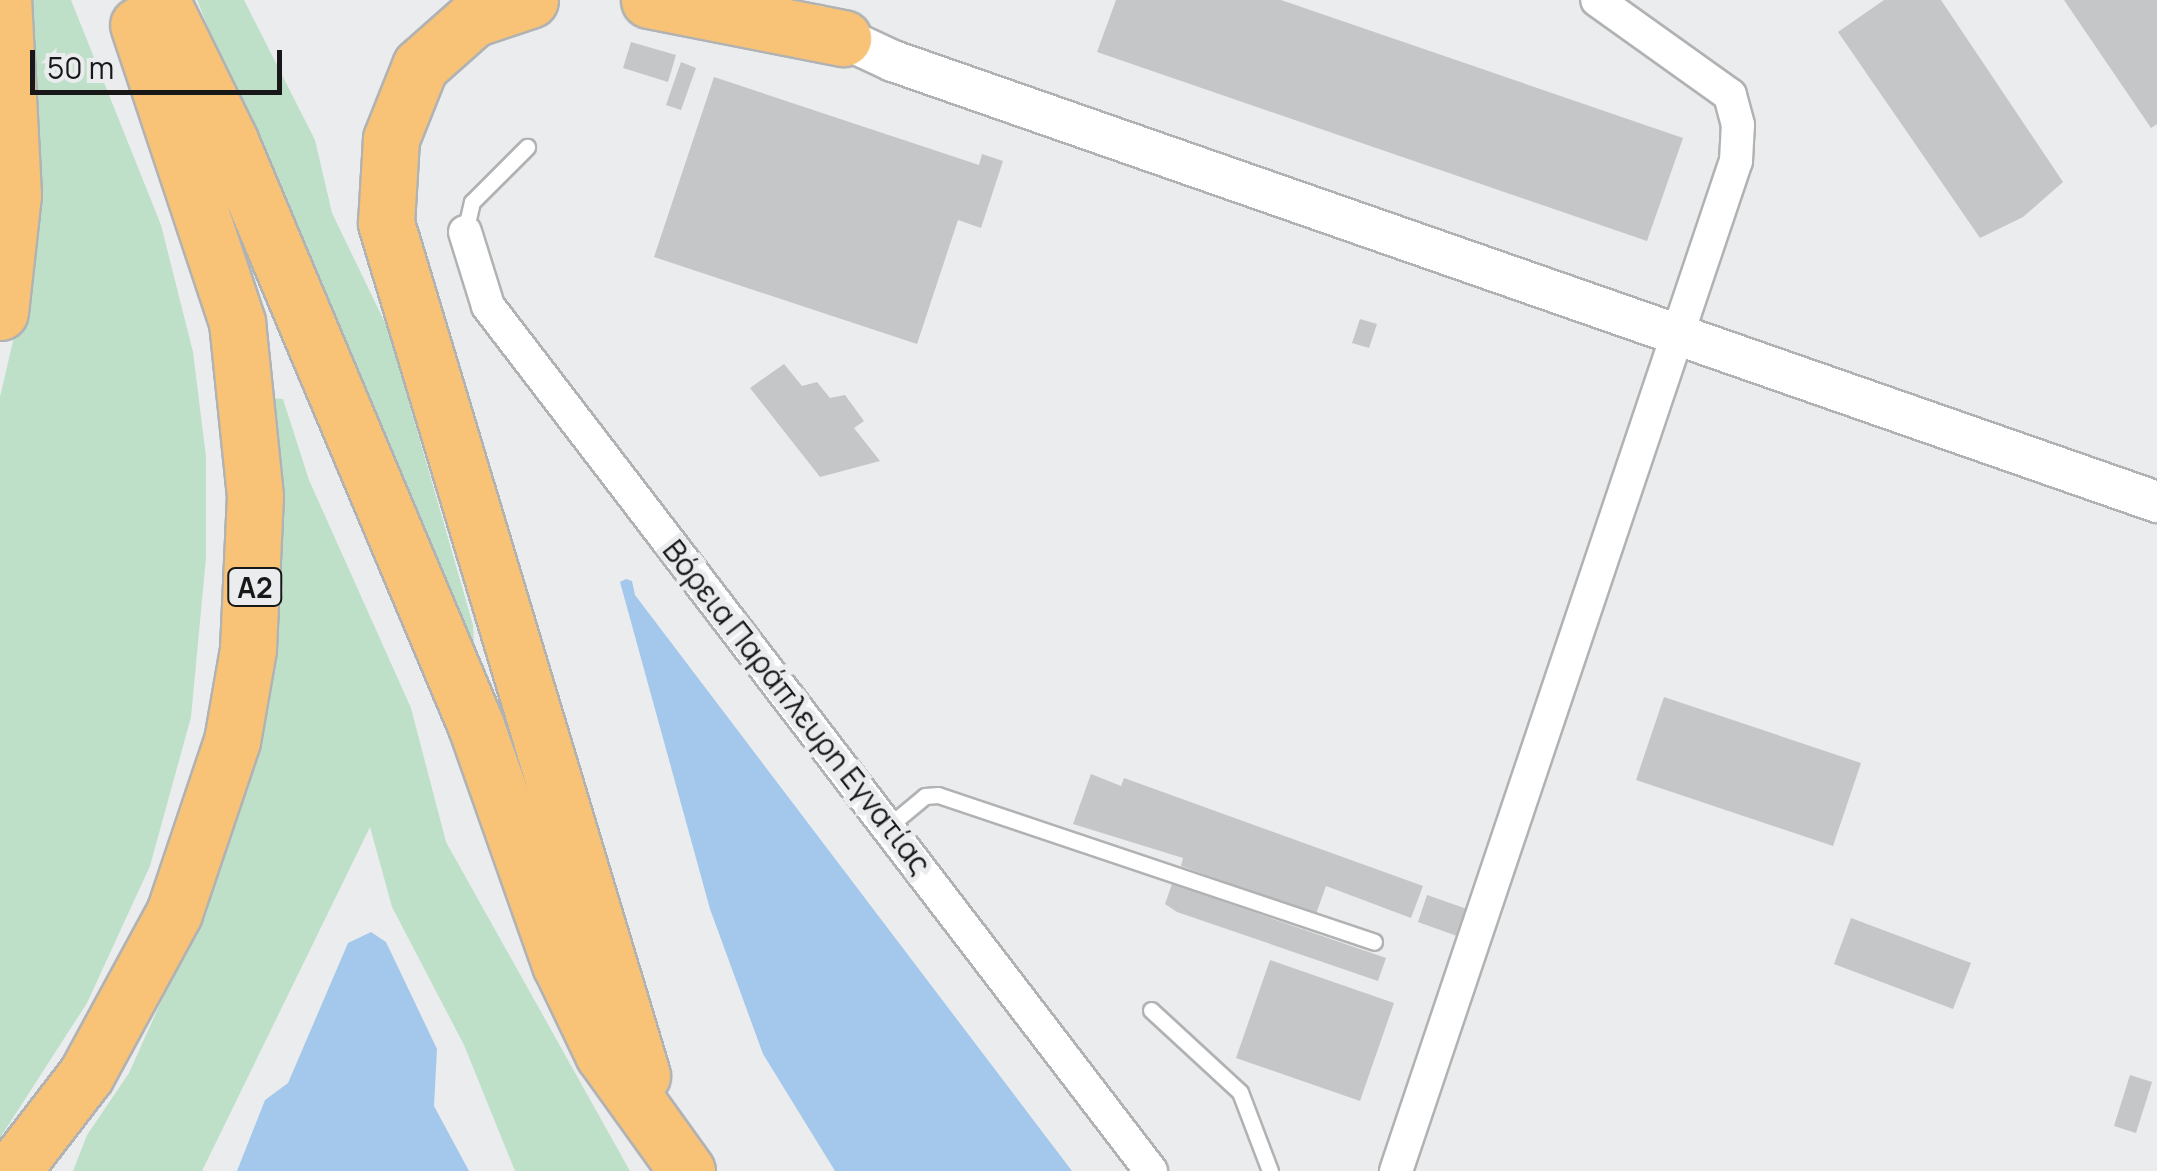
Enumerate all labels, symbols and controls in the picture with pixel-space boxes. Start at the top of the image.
scale bar [35,30,288,92]
text: 50 m [47,47,114,88]
street label: Βόρεια Παράπλευρη Εγνατίας [655,533,939,881]
road number: Α2 [225,564,285,610]

